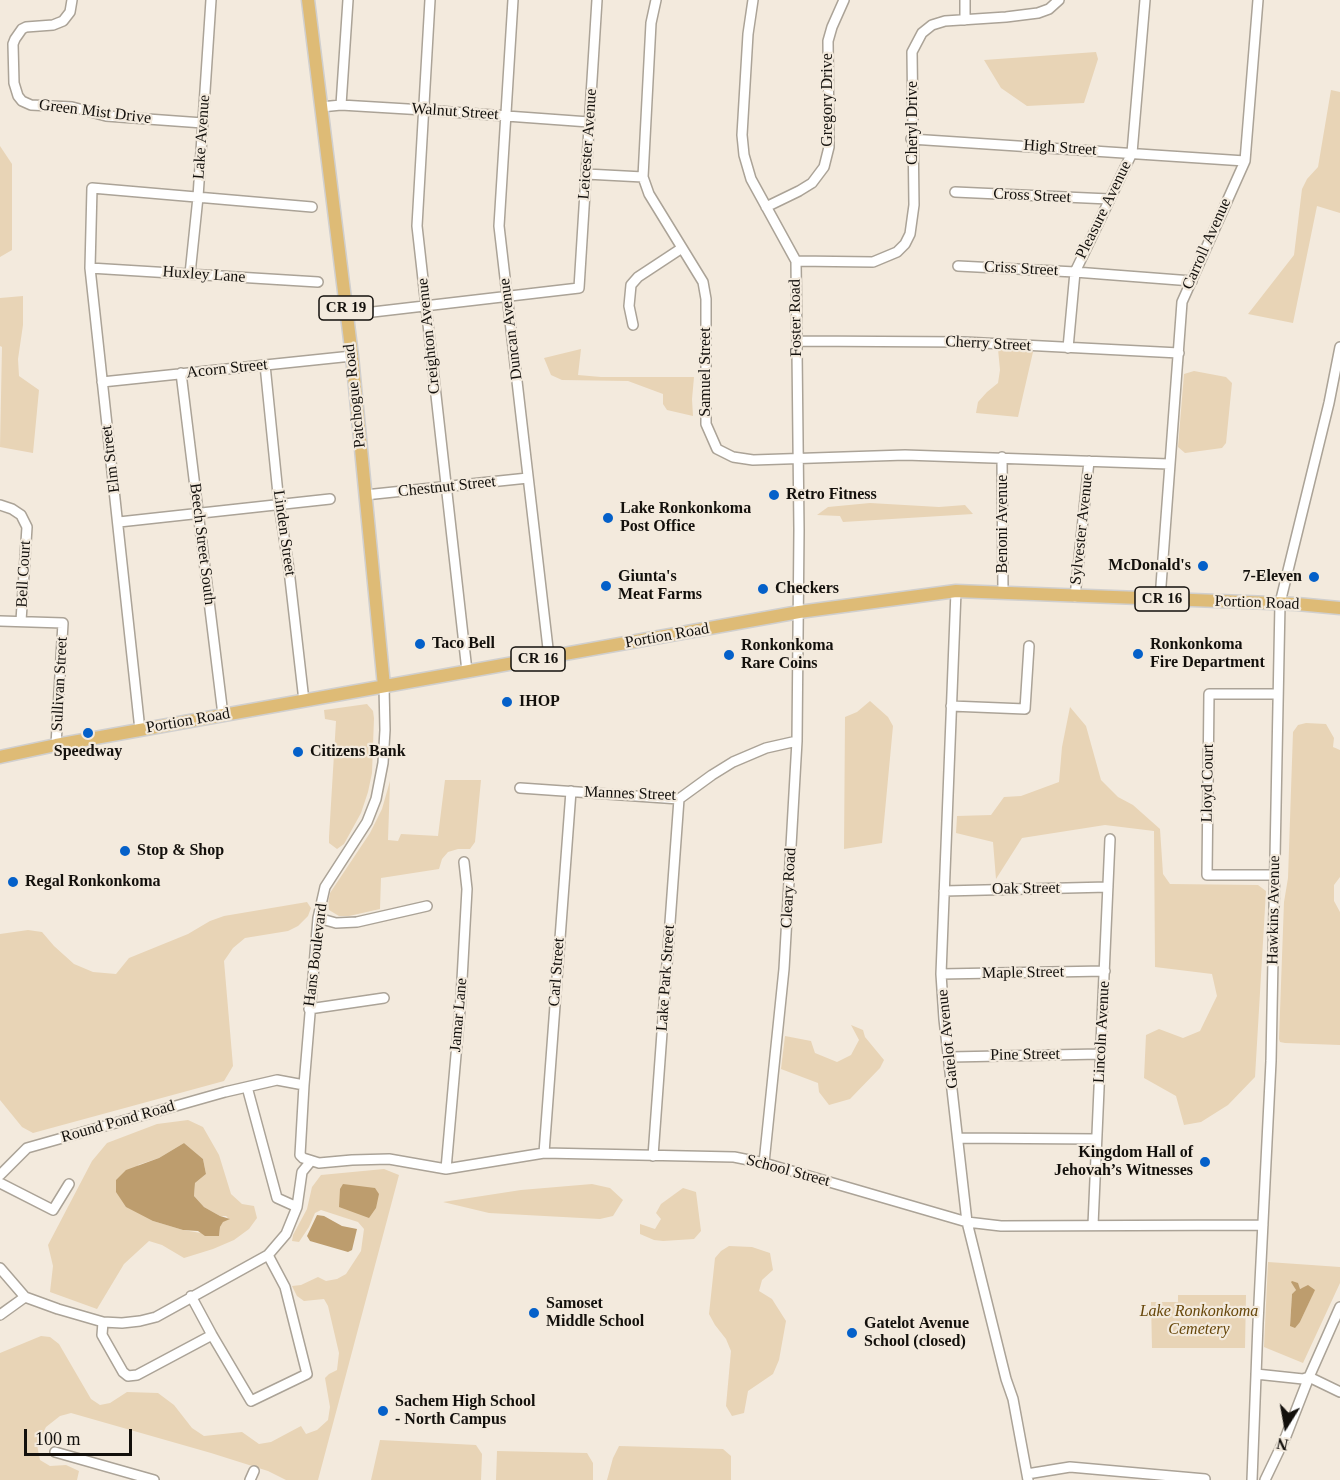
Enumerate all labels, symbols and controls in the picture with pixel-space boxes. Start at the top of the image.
street label: Gregory Drive [818,53,838,147]
street label: Cheryl Drive [903,81,923,165]
street label: Leicester Avenue [575,88,601,200]
street label: Lake Avenue [189,94,215,180]
street label: Green Mist Drive [38,96,152,128]
street label: Walnut Street [411,99,499,125]
street label: High Street [1023,136,1097,160]
street label: Pleasure Avenue [1072,158,1136,262]
street label: Cross Street [993,184,1071,208]
street label: Carroll Avenue [1178,195,1236,293]
street label: Criss Street [983,257,1059,281]
street label: Huxley Lane [162,263,246,287]
street label: Creighton Avenue [413,277,445,395]
street label: Duncan Avenue [495,277,527,381]
street label: Foster Road [786,279,806,357]
road number: CR 19 [319,296,373,320]
street label: Samuel Street [696,327,716,417]
street label: Cherry Street [945,332,1031,356]
street label: Patchogue Road [340,343,370,449]
street label: Acorn Street [186,355,268,383]
street label: Elm Street [97,424,125,494]
street label: Chestnut Street [397,472,497,502]
street label: Sylvester Avenue [1067,472,1097,586]
street label: Benoni Avenue [993,475,1013,573]
street label: Beech Street South [185,482,219,606]
place label: Retro Fitness [786,485,877,505]
marker: Retro Fitness [767,488,781,502]
street label: Linden Street [268,489,300,577]
place label: Lake Ronkonkoma Post Office [620,499,751,537]
marker: Lake Ronkonkoma Post Office [601,511,615,525]
street label: Bell Court [13,540,35,608]
place label: McDonald's [1108,556,1191,576]
marker: McDonald's [1196,559,1210,573]
place label: Giunta's Meat Farms [618,567,702,605]
place label: 7-Eleven [1242,567,1302,587]
marker: 7-Eleven [1307,570,1321,584]
marker: Giunta's Meat Farms [599,579,613,593]
place label: Checkers [775,579,839,599]
marker: Checkers [756,582,770,596]
road number: CR 16 [1135,587,1189,611]
street label: Portion Road [1214,592,1300,614]
street label: Portion Road [624,619,710,653]
place label: Taco Bell [432,634,495,654]
place label: Ronkonkoma Fire Department [1150,635,1265,673]
street label: Sullivan Street [48,636,72,732]
place label: Ronkonkoma Rare Coins [741,636,833,674]
marker: Taco Bell [413,637,427,651]
road number: CR 16 [511,647,565,671]
marker: Ronkonkoma Fire Department [1131,647,1145,661]
marker: Ronkonkoma Rare Coins [722,648,736,662]
place label: IHOP [519,692,560,712]
marker: IHOP [500,695,514,709]
street label: Portion Road [145,704,231,738]
marker: Speedway [81,726,95,740]
place label: Speedway [54,742,122,762]
place label: Citizens Bank [310,742,406,762]
street label: Lloyd Court [1198,744,1218,822]
marker: Citizens Bank [291,745,305,759]
street label: Mannes Street [584,783,676,805]
place label: Stop & Shop [137,841,224,861]
marker: Stop & Shop [118,844,132,858]
street label: Cleary Road [777,847,801,929]
street label: Hawkins Avenue [1263,855,1285,965]
place label: Regal Ronkonkoma [25,872,161,892]
marker: Regal Ronkonkoma [6,875,20,889]
street label: Oak Street [992,879,1060,899]
street label: Hans Boulevard [300,902,332,1008]
street label: Lake Park Street [653,924,679,1032]
street label: Carl Street [545,937,569,1007]
street label: Maple Street [982,963,1064,983]
street label: Jamar Lane [446,977,472,1053]
street label: Lincoln Avenue [1090,980,1114,1084]
street label: Gatelot Avenue [933,988,963,1090]
street label: Pine Street [990,1045,1060,1065]
street label: Round Pond Road [59,1097,177,1147]
place label: Kingdom Hall of Jehovah’s Witnesses [1054,1143,1193,1181]
street label: School Street [744,1151,832,1191]
marker: Kingdom Hall of Jehovah’s Witnesses [1198,1155,1212,1169]
place label: Samoset Middle School [546,1294,644,1332]
park label: Lake Ronkonkoma Cemetery [1140,1302,1258,1340]
marker: Samoset Middle School [527,1306,541,1320]
place label: Gatelot Avenue School (closed) [864,1314,969,1352]
marker: Gatelot Avenue School (closed) [845,1326,859,1340]
place label: Sachem High School - North Campus [395,1392,535,1430]
north arrow [1256,1396,1316,1456]
marker: Sachem High School - North Campus [376,1404,390,1418]
scale bar [27,1417,135,1455]
text: 100 m [35,1429,81,1449]
text: N [1275,1435,1290,1454]

